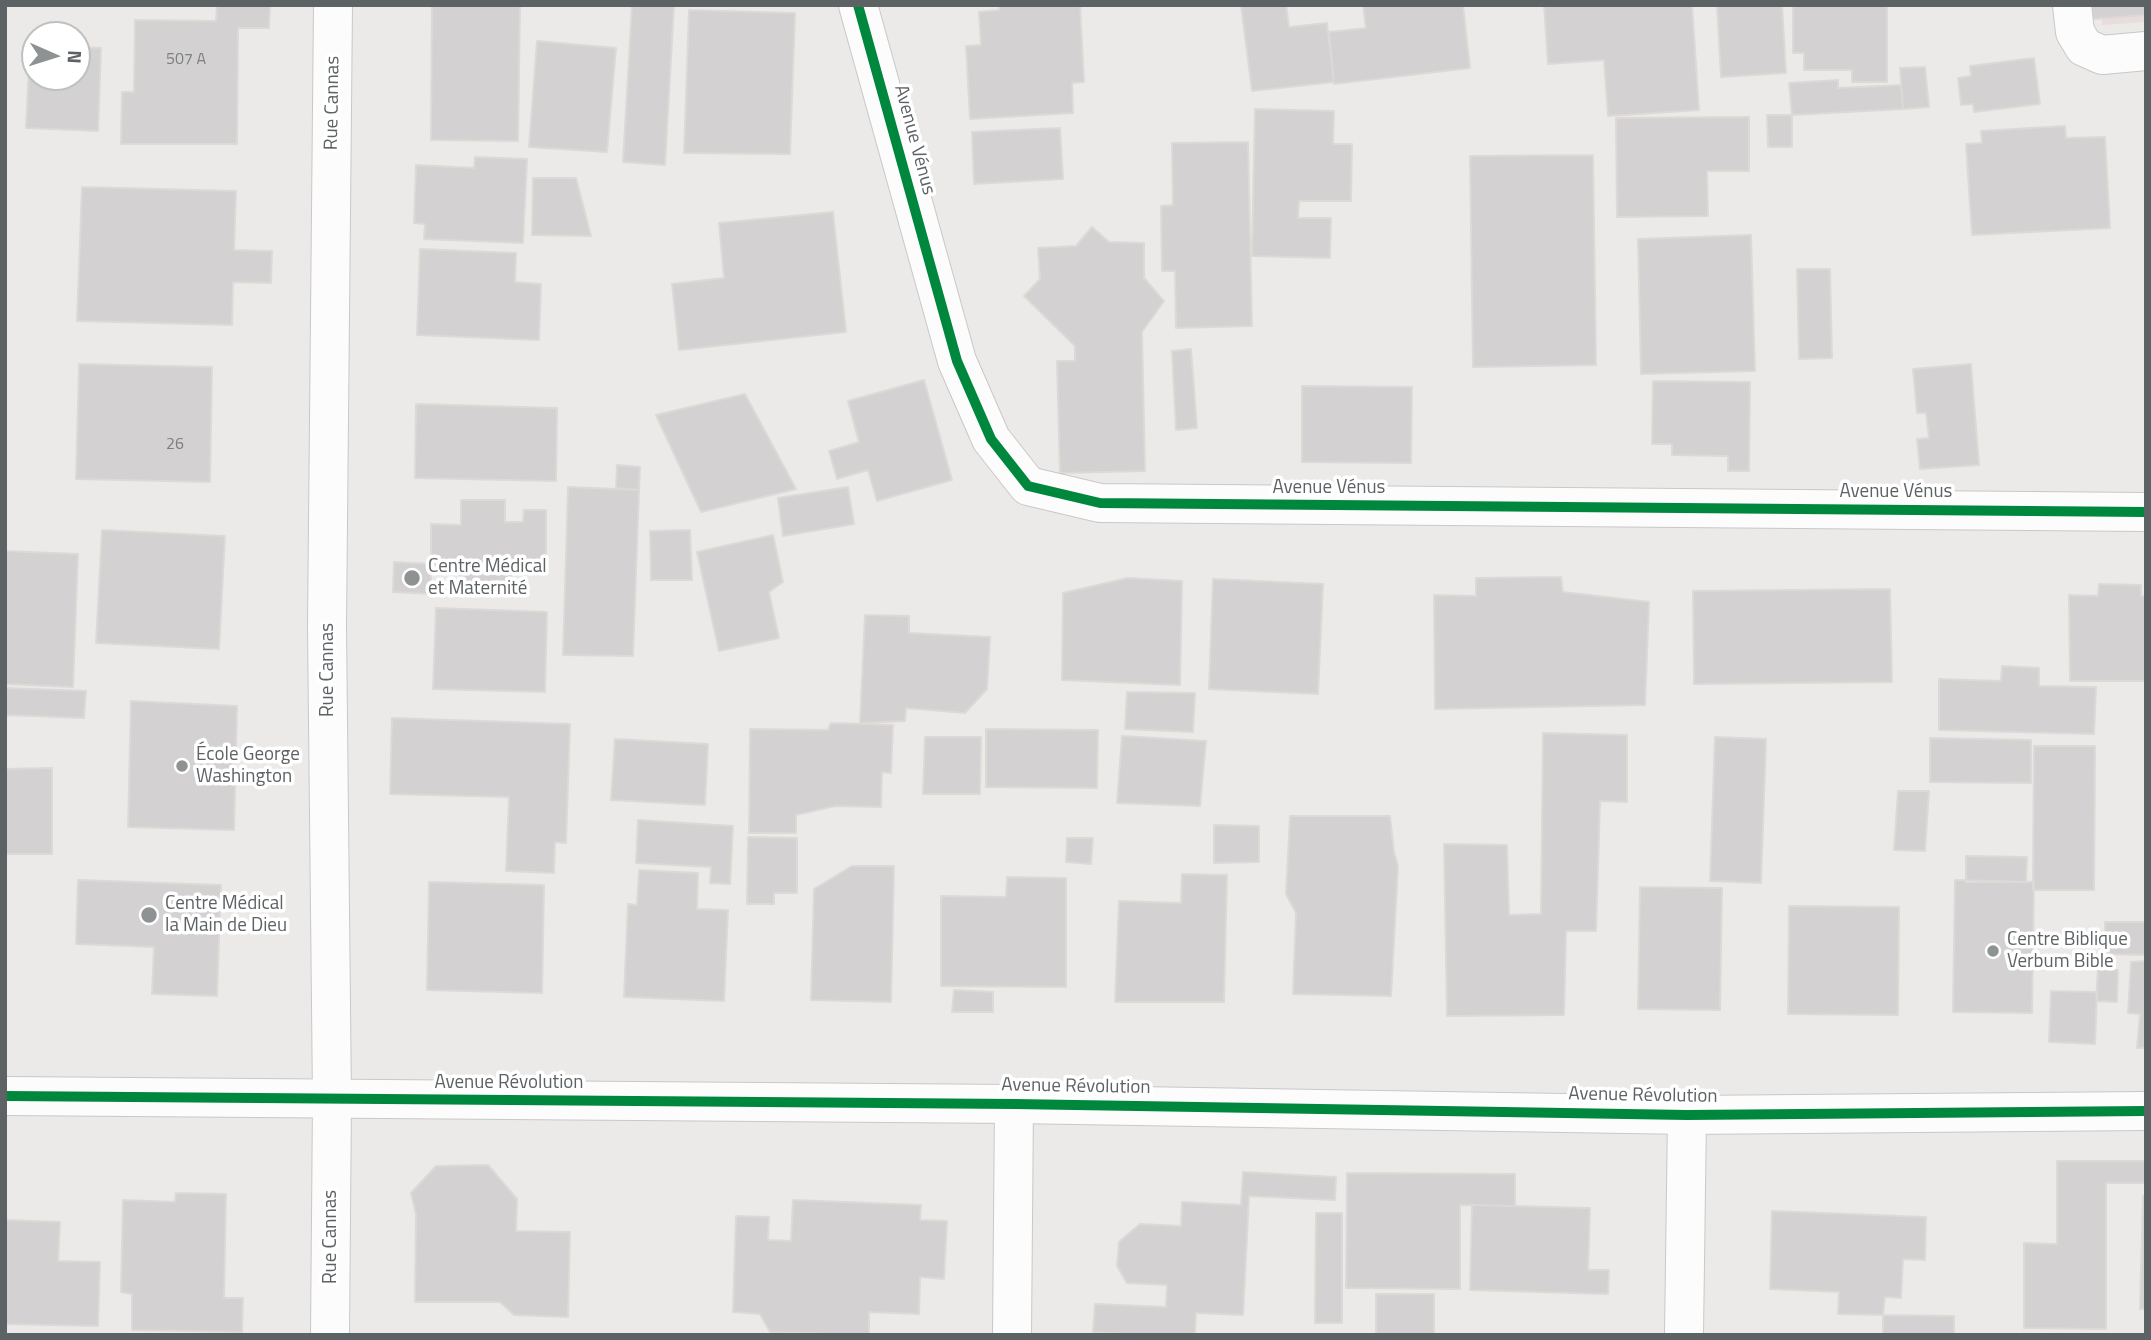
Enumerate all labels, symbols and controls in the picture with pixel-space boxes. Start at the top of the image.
north arrow [21,21,91,91]
text: N [61,50,90,64]
house number: 507 A [166,50,206,70]
street label: Rue Cannas [321,56,345,150]
street label: Avenue Vénus [888,83,940,197]
house number: 26 [166,435,184,455]
street label: Avenue Vénus [1273,477,1385,499]
street label: Avenue Vénus [1840,481,1952,503]
place label: Centre Médical et Maternité [428,556,547,600]
marker: Centre Médical et Maternité [402,568,422,588]
street label: Rue Cannas [317,623,339,717]
place label: École George Washington [196,744,300,788]
marker: École George Washington [174,758,190,774]
place label: Centre Médical la Main de Dieu [165,893,287,937]
marker: Centre Médical la Main de Dieu [139,905,159,925]
place label: Centre Biblique Verbum Bible [2007,929,2128,973]
marker: Centre Biblique Verbum Bible [1985,943,2001,959]
street label: Avenue Révolution [434,1072,584,1094]
street label: Avenue Révolution [1001,1074,1151,1100]
street label: Avenue Révolution [1568,1083,1718,1109]
street label: Rue Cannas [320,1190,342,1284]

